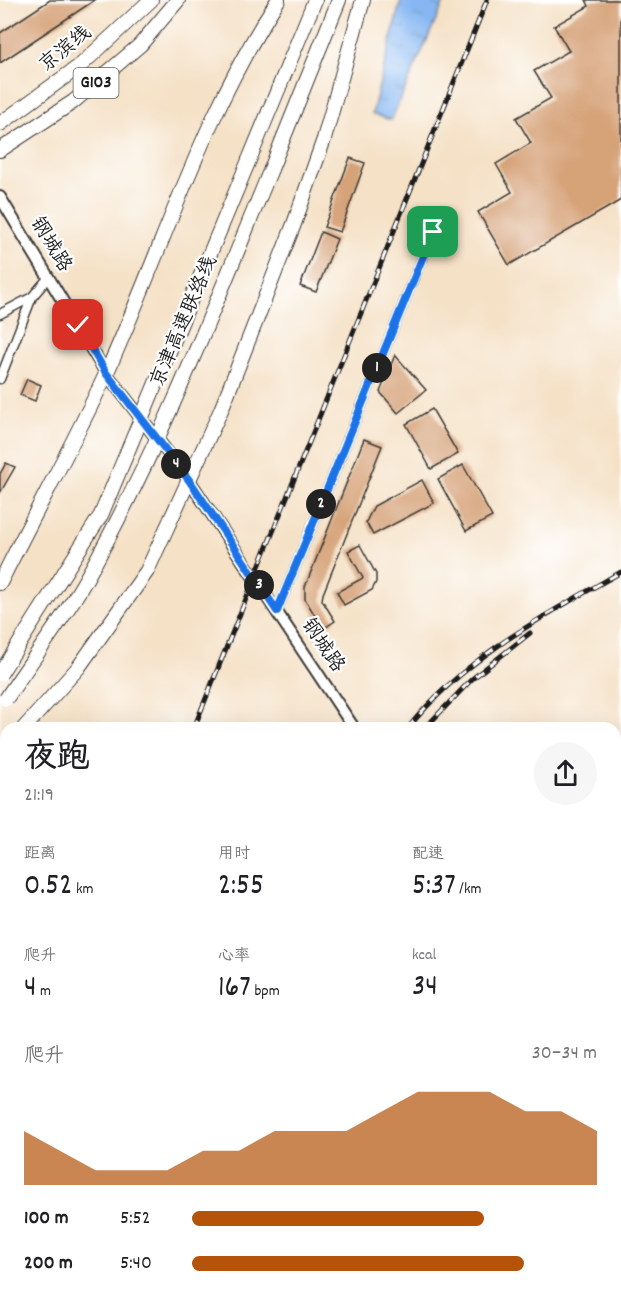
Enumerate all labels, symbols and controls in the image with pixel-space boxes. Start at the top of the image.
street label: 京滨线 [34,20,98,80]
road number: G103 [74,68,118,98]
pin [407,206,458,257]
street label: 钢城路 [23,212,78,279]
icon: arrive [416,215,449,248]
street label: 京津高速联络线 [145,252,225,392]
pin [52,299,103,350]
icon: check [61,308,94,341]
pin: 1 [362,353,392,383]
text: 1 [375,356,379,379]
pin: 4 [161,449,191,479]
text: 4 [173,452,179,475]
pin: 2 [306,489,336,519]
text: 2 [318,492,325,515]
pin: 3 [244,570,274,600]
text: 3 [255,573,263,596]
street label: 钢城路 [294,613,351,680]
text: 夜跑 [24,736,90,783]
button: share [534,742,597,805]
text: 21:19 [24,782,54,810]
text: 距离 [24,843,56,866]
text: 用时 [218,843,250,866]
text: 配速 [412,843,444,866]
text: 0.52 [24,866,72,909]
text: 2:55 [218,866,264,909]
text: 5:37 [412,866,456,909]
text: km [72,878,94,901]
text: /km [456,878,481,901]
text: kcal [412,944,436,967]
text: 爬升 [24,945,56,968]
text: 心率 [218,945,250,968]
text: 34 [412,967,438,1010]
text: 4 [24,968,36,1011]
text: 167 [218,968,251,1011]
text: m [36,980,51,1003]
text: bpm [251,980,280,1003]
text: 30–34 m [532,1040,597,1068]
text: 爬升 [24,1043,64,1071]
text: 100 m [24,1205,69,1233]
text: 5:52 [120,1205,151,1233]
text: 200 m [24,1250,73,1278]
text: 5:40 [120,1250,152,1278]

